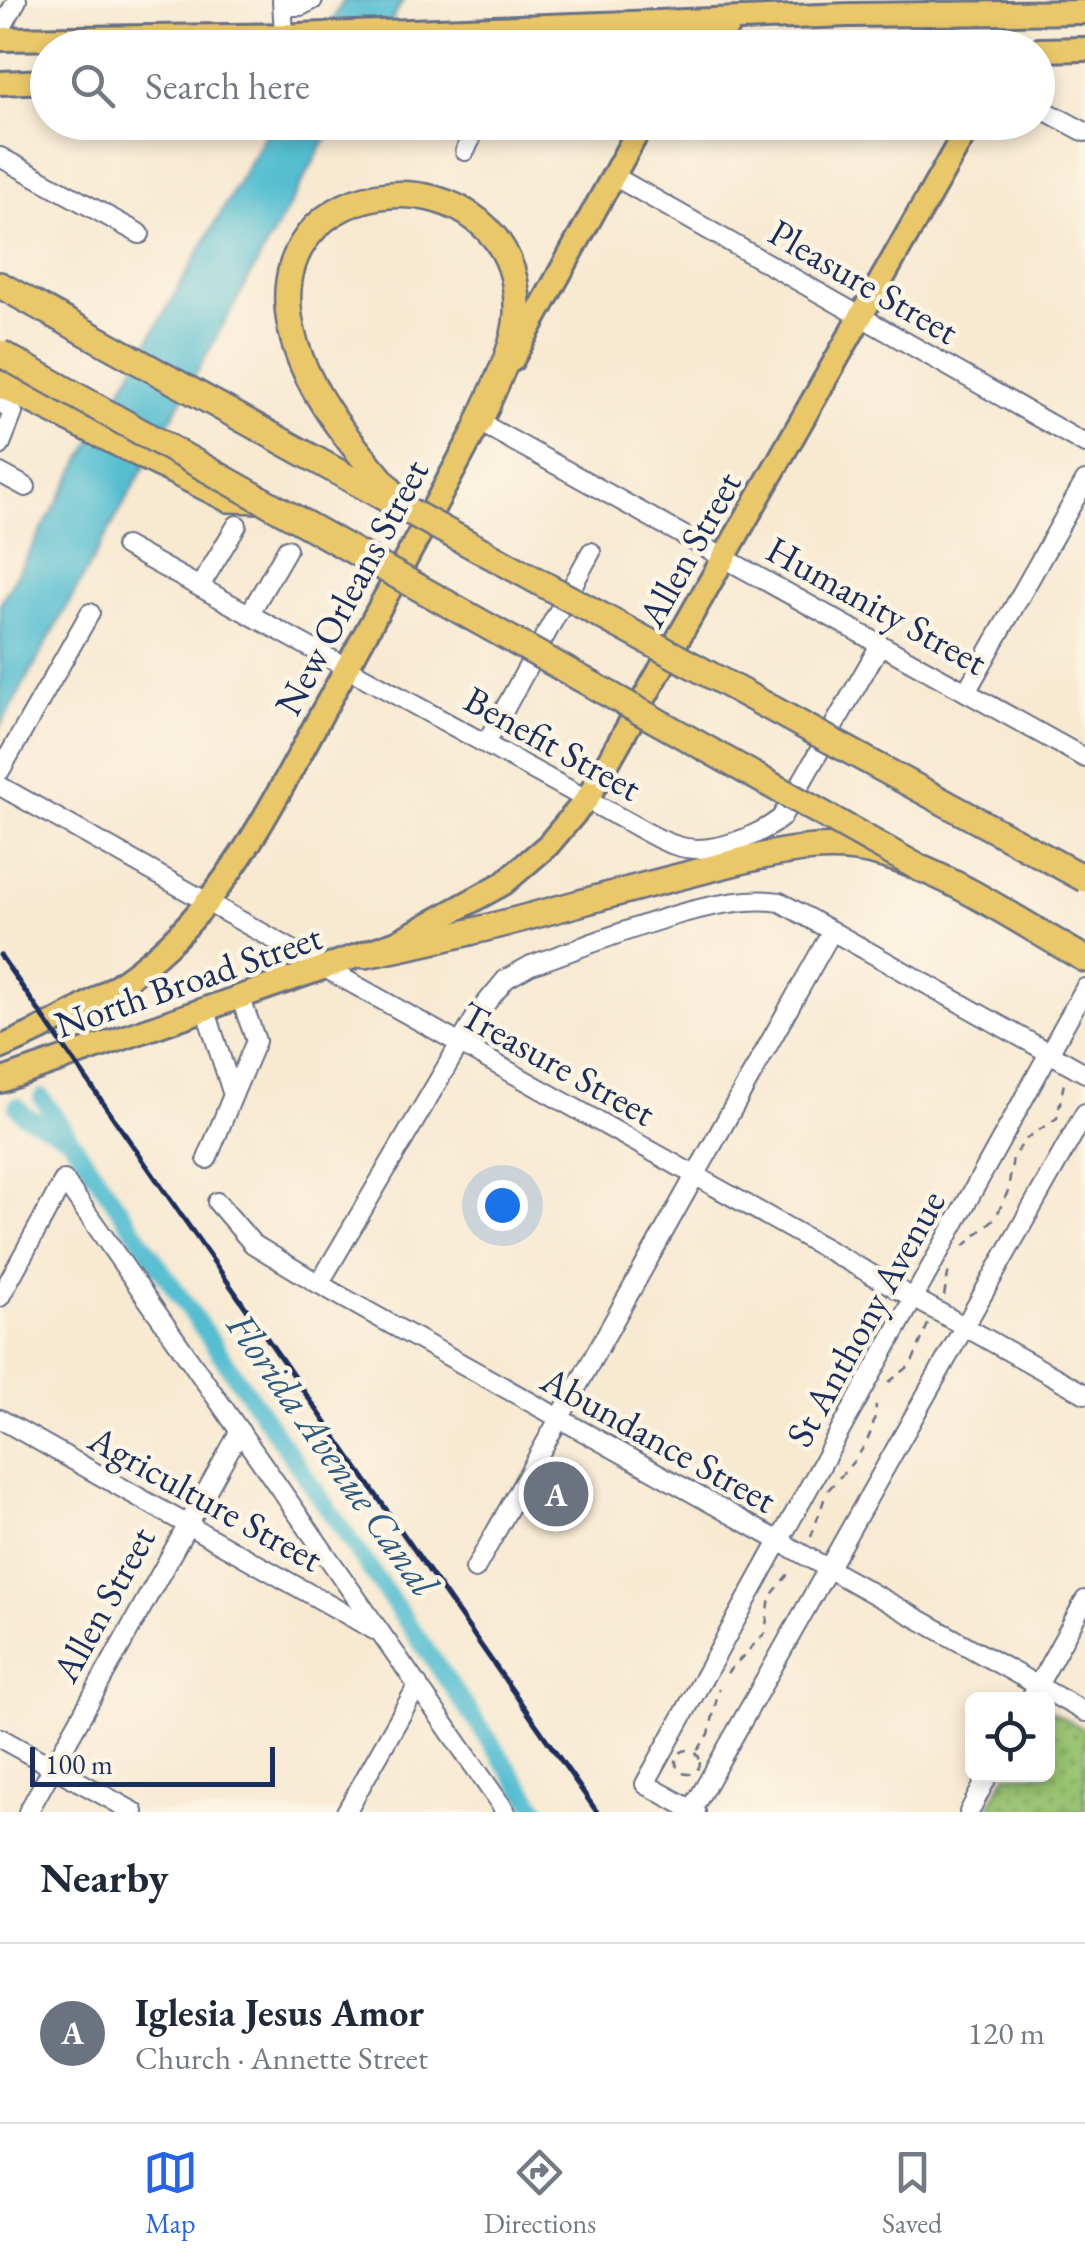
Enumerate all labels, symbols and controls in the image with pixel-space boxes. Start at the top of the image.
search box [30,30,1055,140]
icon: search [65,58,120,113]
text: Search here [145,61,310,110]
street label: Pleasure Street [760,207,968,355]
street label: New Orleans Street [263,451,439,723]
street label: Allen Street [626,463,752,636]
street label: Humanity Street [758,524,996,686]
street label: Benefit Street [456,674,650,812]
street label: North Broad Street [48,911,328,1049]
street label: Treasure Street [452,989,664,1137]
your location [477,1180,528,1231]
street label: St Anthony Avenue [774,1181,956,1455]
water label: Florida Avenue Canal [215,1301,451,1608]
street label: Abundance Street [534,1356,784,1522]
street label: Agriculture Street [80,1413,332,1582]
pin: A [524,1456,588,1532]
street label: Allen Street [40,1518,166,1691]
map controls [965,1692,1055,1782]
button: locate [965,1692,1055,1782]
scale bar [30,1742,275,1786]
text: 100 m [45,1746,113,1782]
text: Nearby [40,1850,169,1905]
text: Iglesia Jesus Amor [135,1988,424,2037]
text: A [61,2012,84,2054]
text: 120 m [968,2012,1045,2054]
text: Church · Annette Street [135,2037,428,2079]
tab: Map [143,2145,198,2241]
tab: Directions [484,2145,596,2241]
tab: Saved [882,2145,942,2241]

